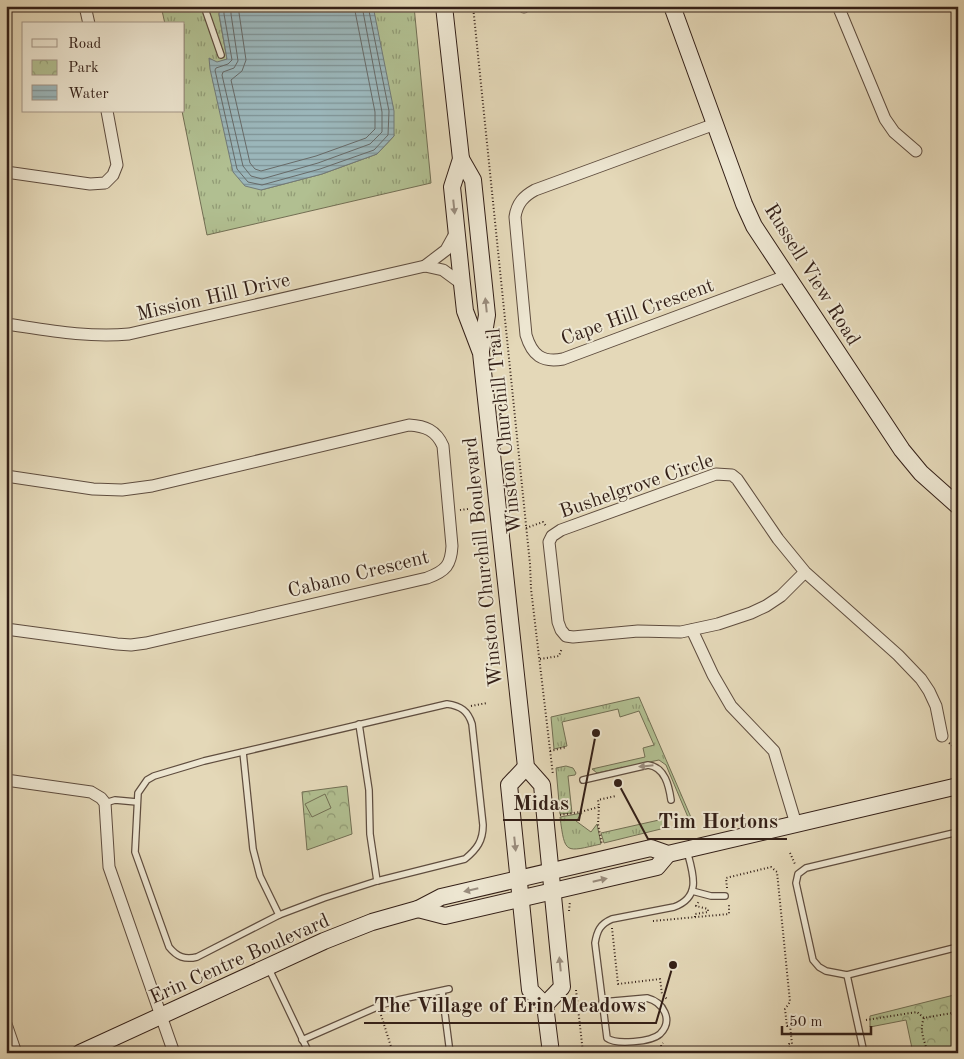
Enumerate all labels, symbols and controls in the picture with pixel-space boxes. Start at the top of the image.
legend [22,22,185,112]
text: Road [68,37,102,52]
text: Park [68,61,99,76]
text: Water [68,87,109,102]
one-way arrow [450,199,458,215]
street label: Russell View Road [760,201,863,349]
street label: Mission Hill Drive [135,271,292,325]
street label: Cape Hill Crescent [559,276,717,350]
one-way arrow [482,296,490,312]
street label: Winston Churchill Trail [484,327,526,534]
street label: Winston Churchill Boulevard [461,436,507,688]
street label: Bushelgrove Circle [557,451,716,523]
street label: Cabano Crescent [286,548,431,602]
one-way arrow [638,762,654,770]
callout: Midas [503,784,579,820]
text: Midas [513,794,569,815]
callout: Tim Hortons [648,803,787,839]
text: Tim Hortons [658,812,778,833]
one-way arrow [511,836,519,852]
one-way arrow [593,876,608,884]
one-way arrow [464,886,479,894]
street label: Erin Centre Boulevard [147,911,333,1009]
one-way arrow [556,955,564,971]
callout: The Village of Erin Meadows [364,987,656,1023]
text: The Village of Erin Meadows [374,996,646,1017]
scale bar [782,1004,870,1036]
text: 50 m [789,1015,823,1030]

